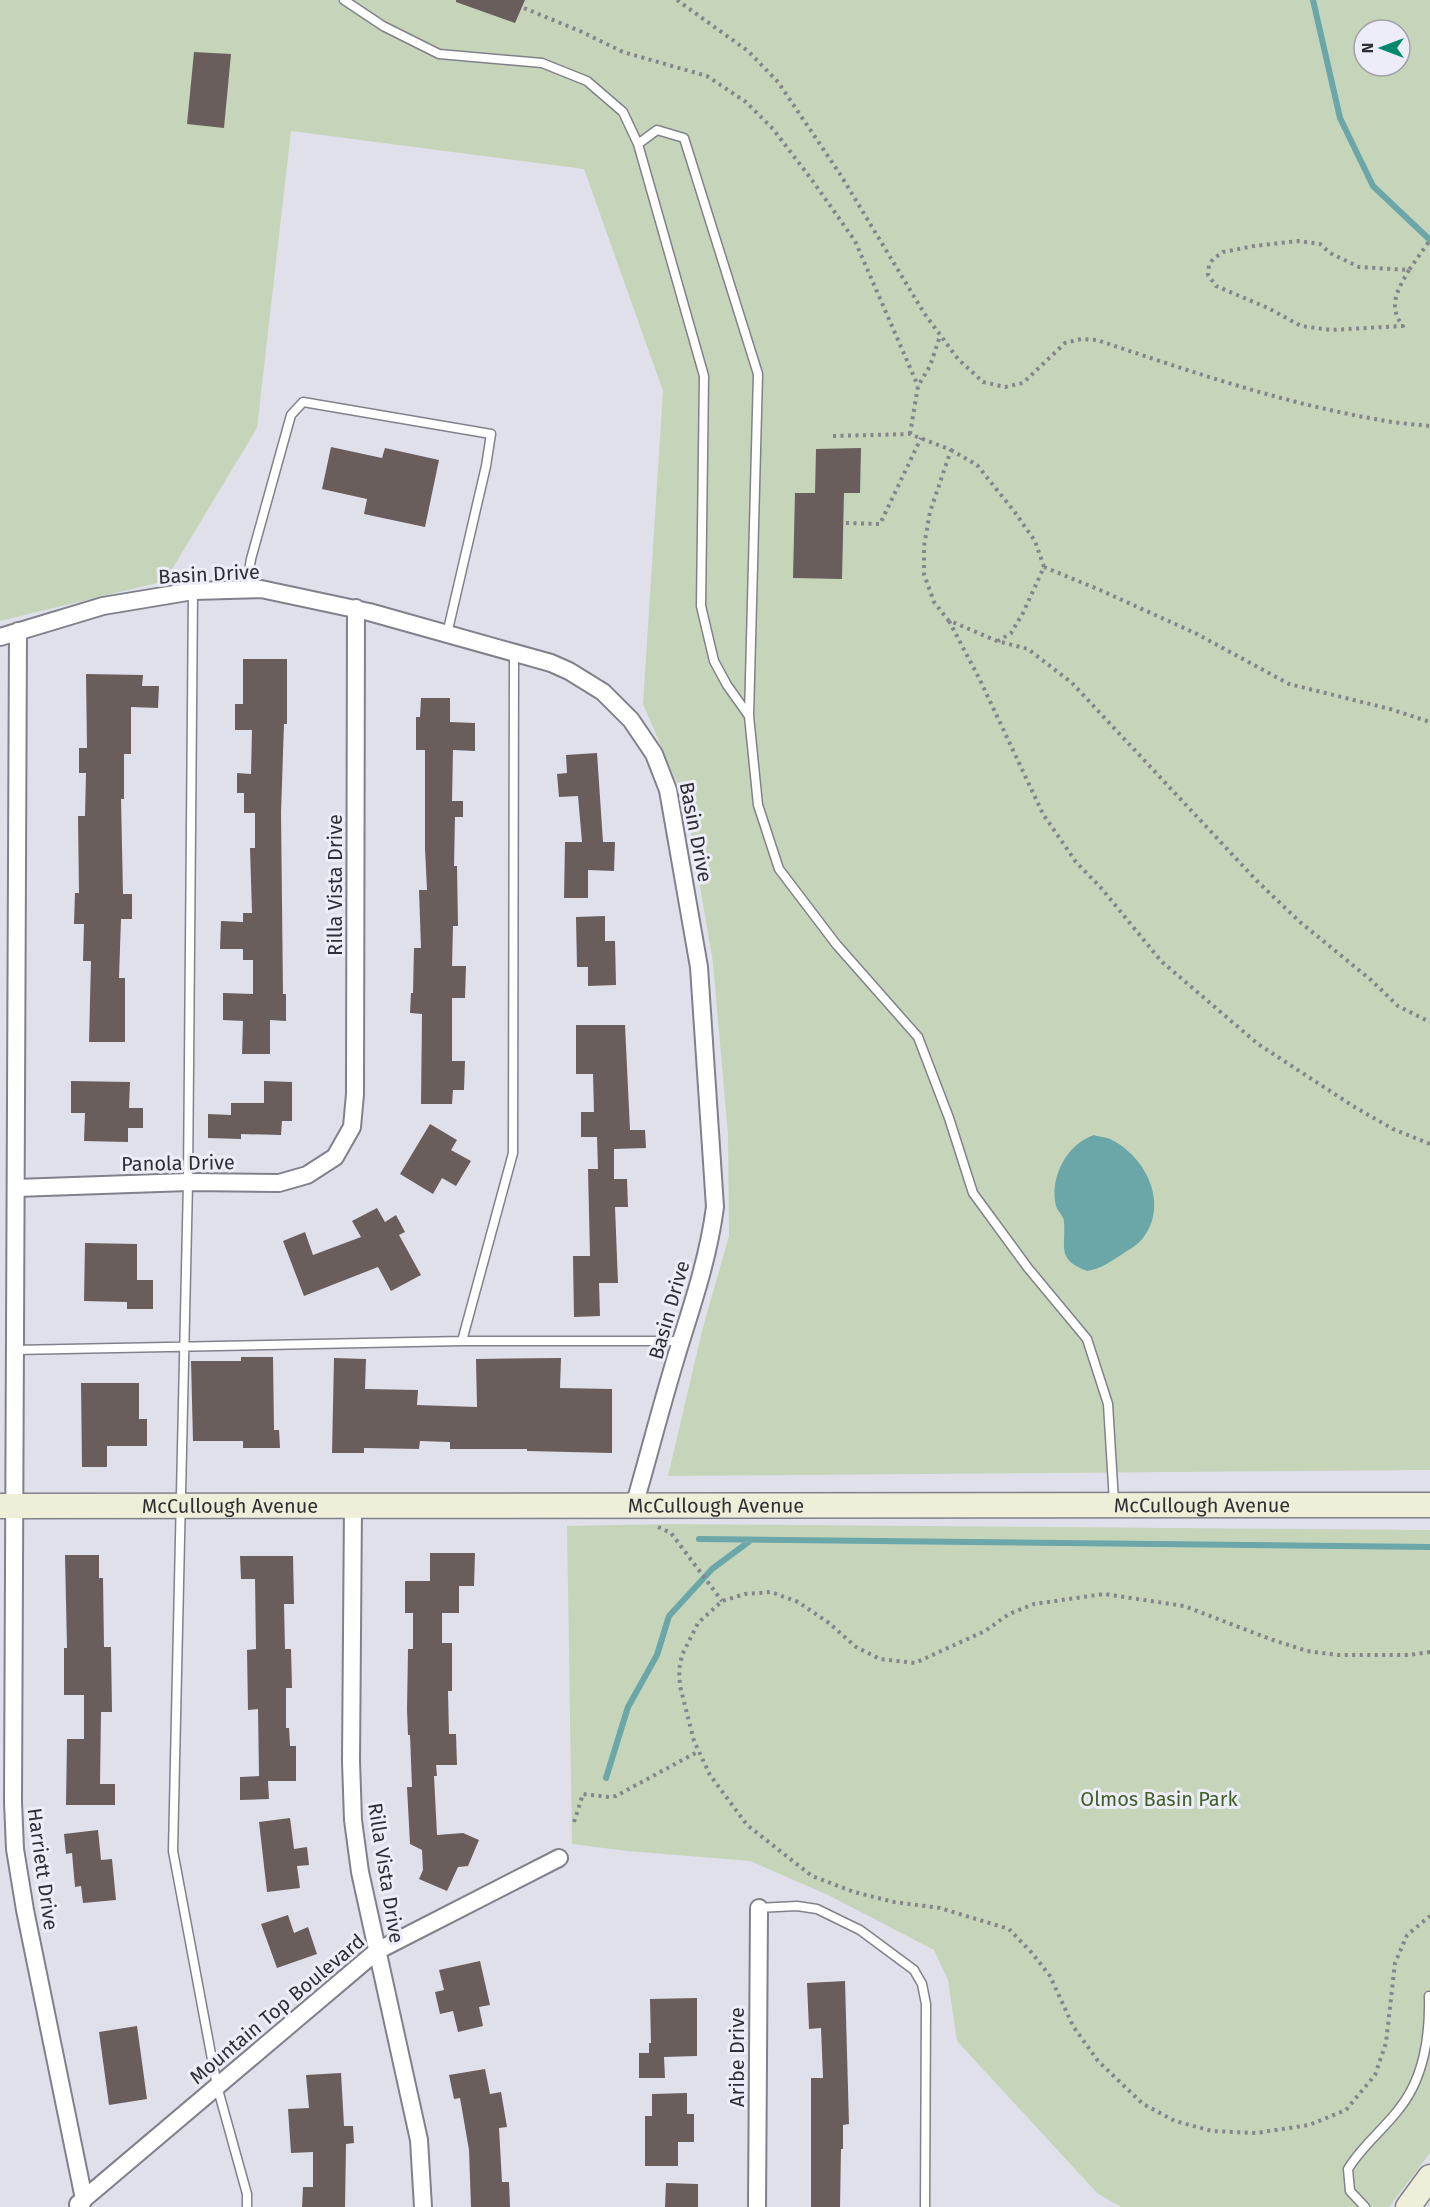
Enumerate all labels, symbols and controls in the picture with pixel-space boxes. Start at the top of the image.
north arrow [1352,18,1412,78]
text: N [1358,43,1377,53]
street label: Basin Drive [158,559,260,589]
street label: Basin Drive [675,780,717,884]
street label: Rilla Vista Drive [323,814,347,956]
street label: Panola Drive [121,1150,235,1176]
street label: Basin Drive [643,1258,695,1362]
street label: McCullough Avenue [628,1493,804,1518]
street label: McCullough Avenue [1114,1493,1290,1517]
street label: McCullough Avenue [142,1494,318,1518]
park label: Olmos Basin Park [1080,1787,1238,1811]
street label: Rilla Vista Drive [363,1801,409,1945]
street label: Harriett Drive [23,1806,63,1932]
street label: Mountain Top Boulevard [185,1929,369,2089]
street label: Aribe Drive [725,2007,749,2107]

